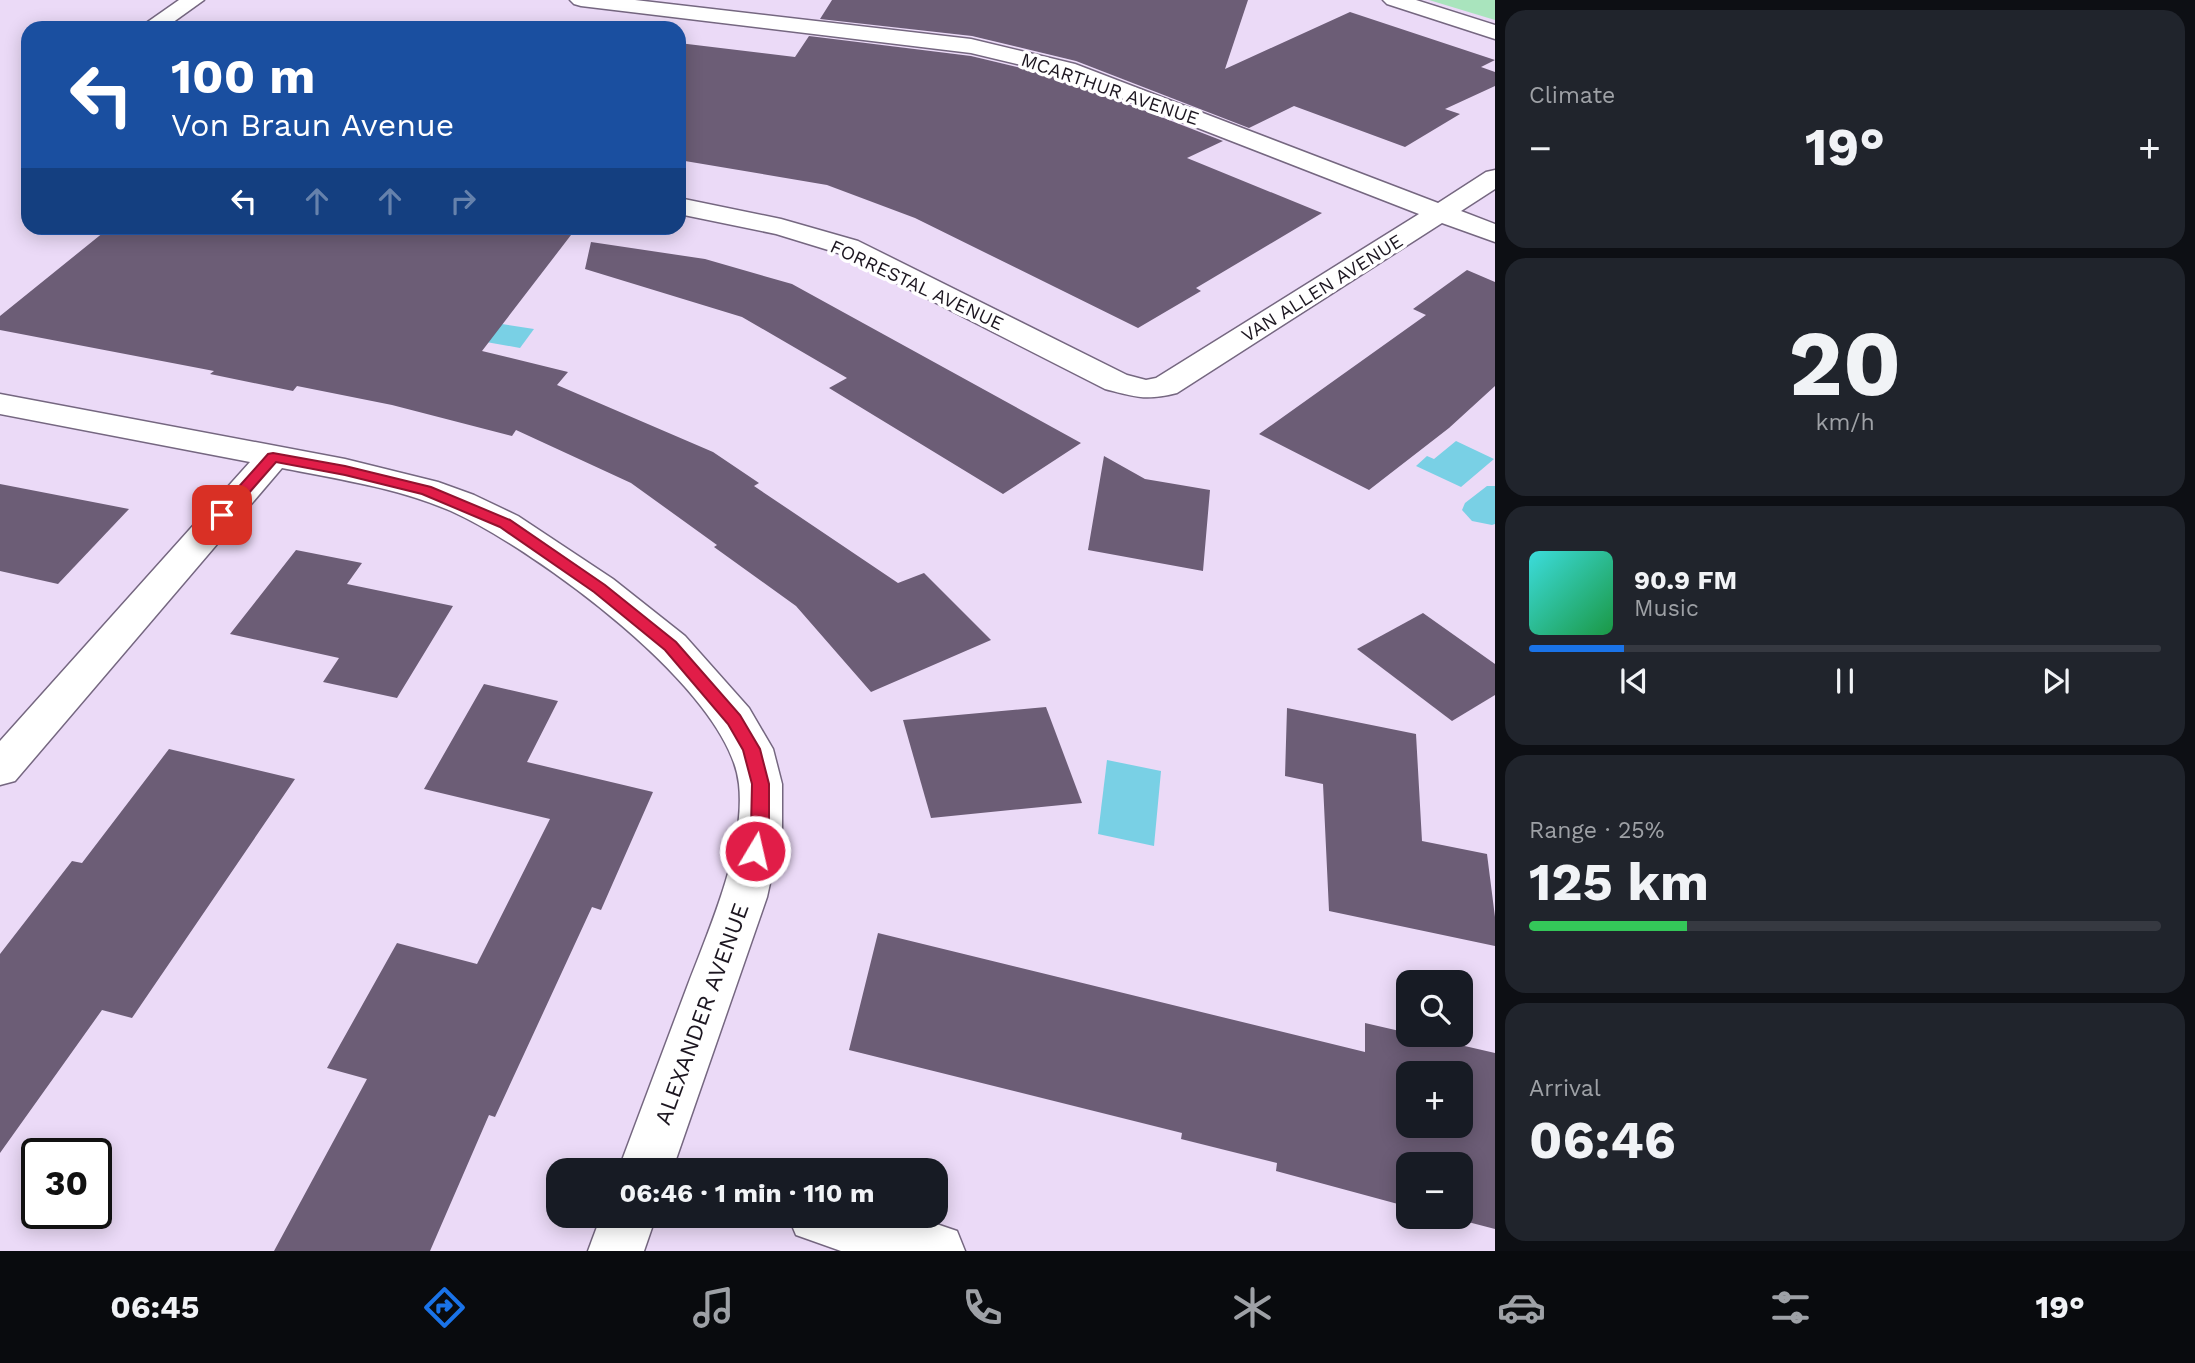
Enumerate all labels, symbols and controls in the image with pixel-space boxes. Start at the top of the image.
text: 100 m [171,47,315,105]
street label: MCARTHUR AVENUE [1018,48,1202,130]
icon: left [56,49,147,140]
text: Climate [1529,82,1615,109]
text: Von Braun Avenue [171,106,454,144]
text: 19° [1805,117,1885,178]
text: − [1529,126,1552,170]
text: + [2138,126,2161,170]
icon: left [225,182,263,220]
icon: ahead [298,182,336,220]
icon: ahead [371,182,409,220]
icon: right [444,182,482,220]
street label: VAN ALLEN AVENUE [1237,229,1407,347]
street label: FORRESTAL AVENUE [827,235,1007,335]
text: 20 [1789,310,1901,417]
text: km/h [1815,409,1875,436]
pin [192,485,252,545]
icon: arrive [203,496,241,534]
text: 90.9 FM [1634,565,1737,595]
text: Music [1634,595,1699,622]
icon: previous [1615,662,1653,700]
icon: pause [1826,662,1864,700]
icon: next [2037,662,2075,700]
position arrow [718,814,792,888]
text: Range · 25% [1529,817,1664,844]
text: 125 km [1529,852,1709,913]
street label: ALEXANDER AVENUE [649,900,755,1128]
map controls [1396,970,1473,1229]
button: search [1396,970,1473,1047]
button: + [1396,1061,1473,1138]
text: Arrival [1529,1075,1601,1102]
text: 06:46 [1529,1110,1676,1171]
speed limit sign: 30 [21,1138,112,1229]
button: − [1396,1152,1473,1229]
text: 06:46 · 1 min · 110 m [620,1178,874,1208]
icon: directions [420,1283,469,1332]
icon: music [689,1283,738,1332]
icon: phone [958,1283,1007,1332]
icon: climate [1228,1283,1277,1332]
icon: car [1497,1283,1546,1332]
icon: filters [1766,1283,1815,1332]
text: 06:45 [110,1288,199,1326]
text: 19° [2035,1288,2085,1326]

